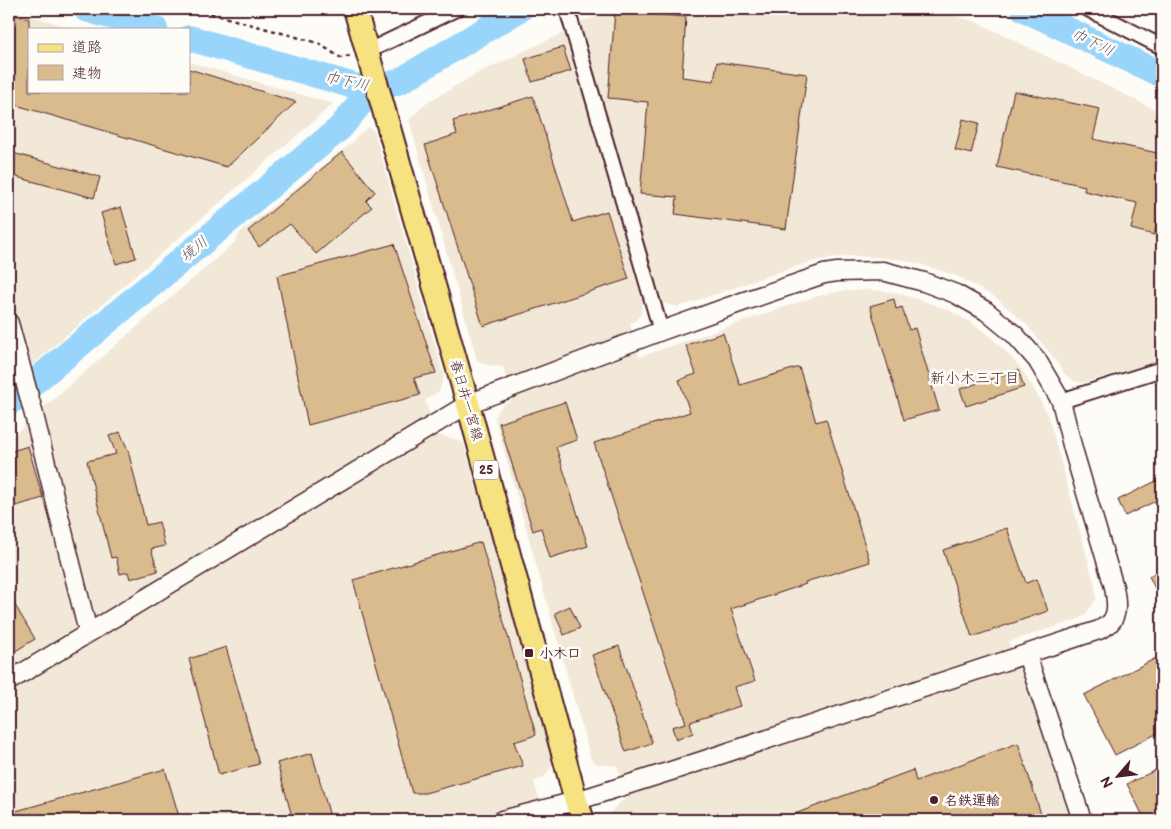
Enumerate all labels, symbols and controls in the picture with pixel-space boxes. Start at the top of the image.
water label: 巾下川 [1068,24,1117,61]
legend [28,28,190,92]
text: 道路 [72,38,102,57]
text: 建物 [72,64,102,83]
water label: 巾下川 [323,68,371,95]
water label: 境川 [177,232,212,266]
street label: 春日井一宮線 [447,357,486,443]
district label: 新小木三丁目 [930,369,1020,388]
road number: 25 [474,460,498,480]
place label: 小木口 [539,645,581,662]
marker: 小木口 [523,647,535,659]
north arrow [1094,752,1144,802]
text: N [1097,773,1117,791]
place label: 名鉄運輸 [944,792,1000,809]
marker: 名鉄運輸 [928,794,940,806]

